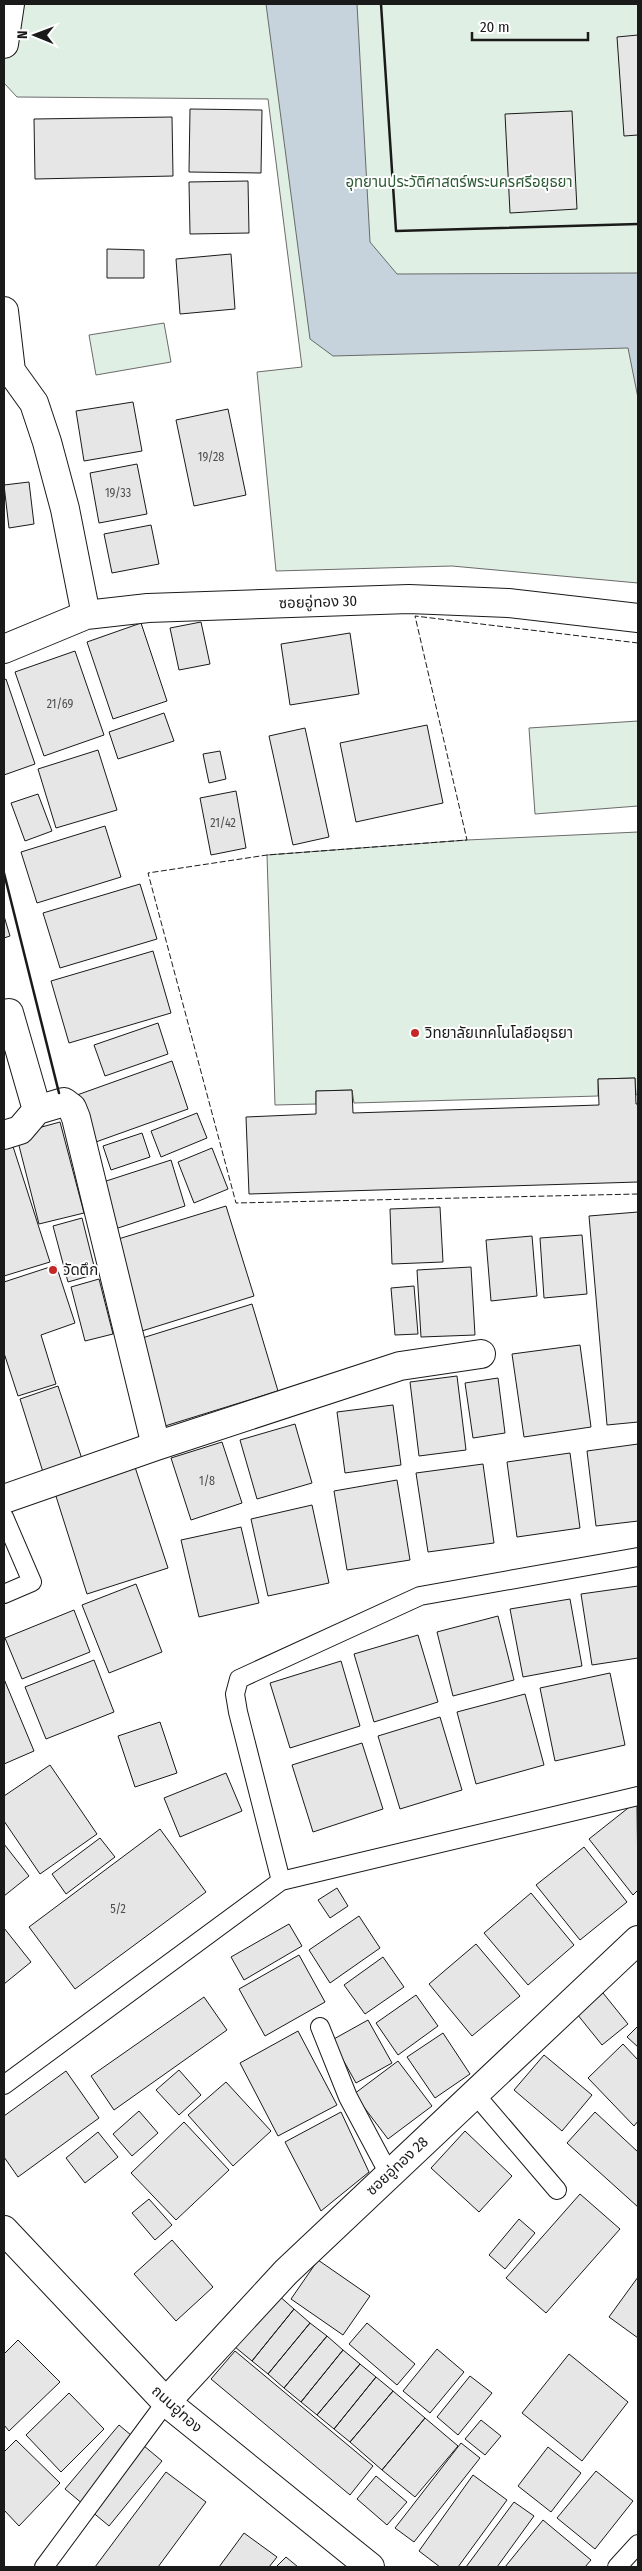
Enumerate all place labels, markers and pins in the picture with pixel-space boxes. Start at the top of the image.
place label: วิทยาลัยเทคโนโลยีอยุธยา [425,1024,573,1042]
marker: วิทยาลัยเทคโนโลยีอยุธยา [409,1027,421,1039]
place label: วัดตึก [63,1261,98,1279]
marker: วัดตึก [47,1264,59,1276]

